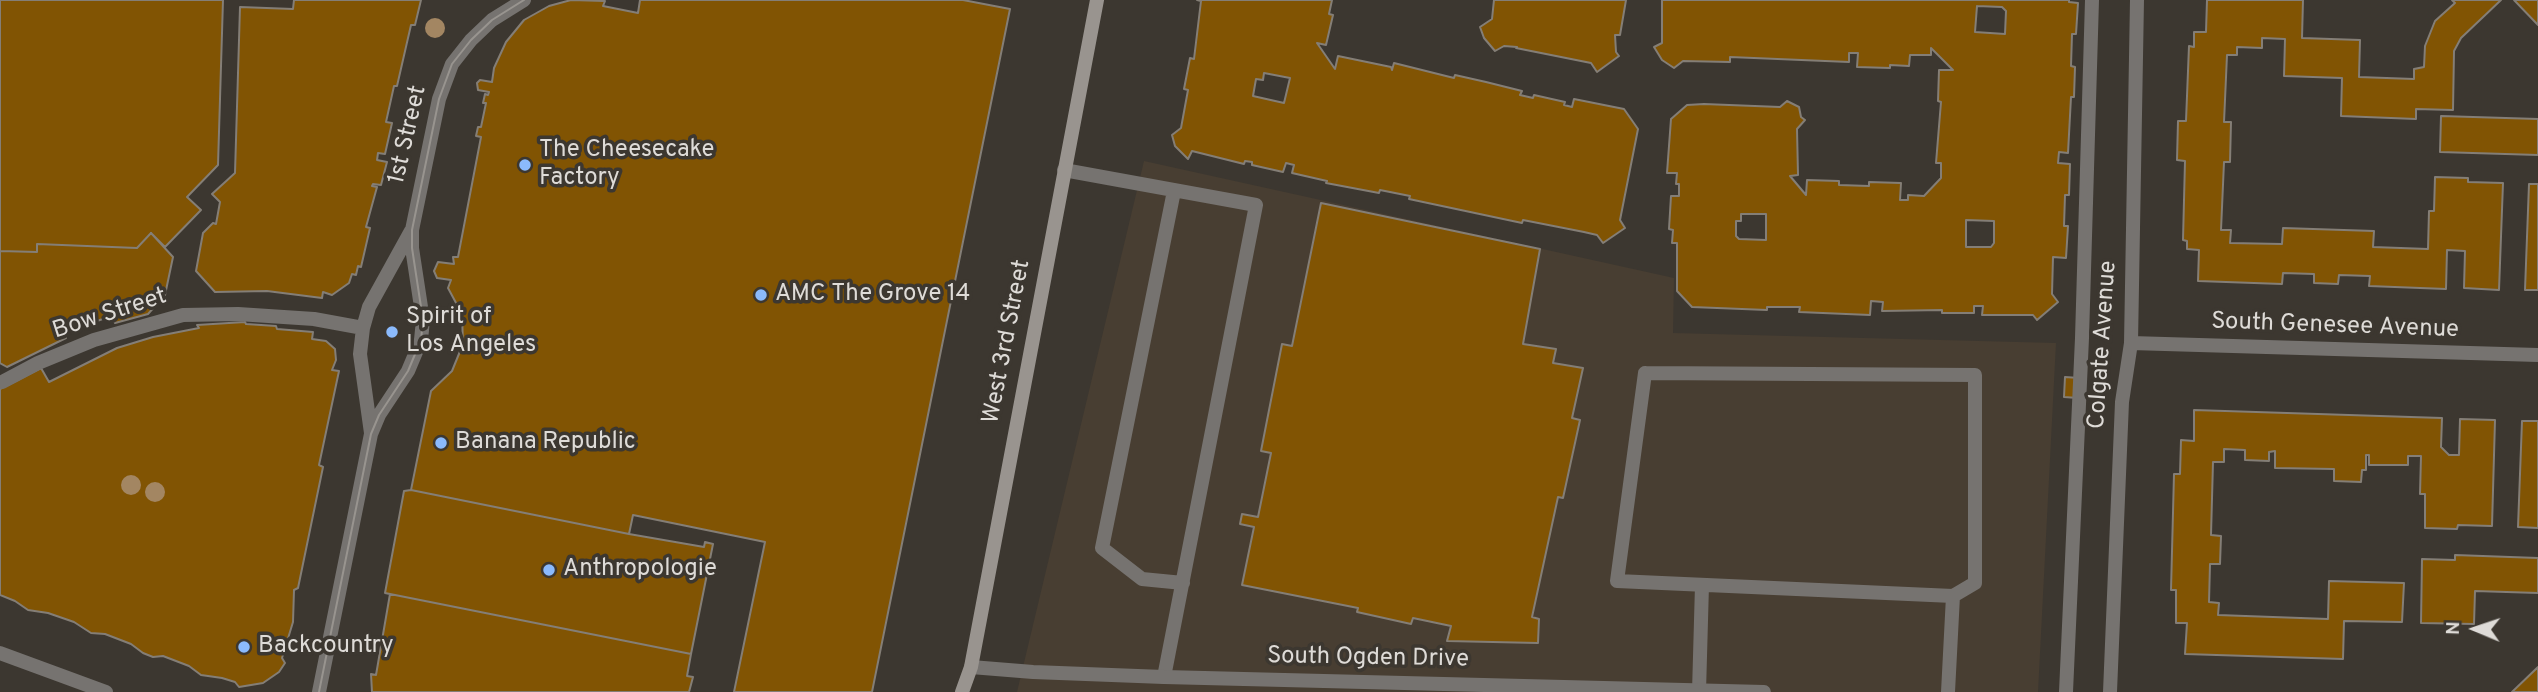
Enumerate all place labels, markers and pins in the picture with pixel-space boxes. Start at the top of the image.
place label: The Cheesecake Factory [539,137,715,193]
marker: The Cheesecake Factory [517,157,533,173]
place label: AMC The Grove 14 [775,281,970,309]
marker: AMC The Grove 14 [753,287,769,303]
place label: Spirit of Los Angeles [406,304,536,360]
marker: Spirit of Los Angeles [384,324,400,340]
place label: Banana Republic [455,429,636,457]
marker: Banana Republic [433,435,449,451]
place label: Anthropologie [563,556,717,584]
marker: Anthropologie [541,562,557,578]
place label: Backcountry [258,633,394,661]
marker: Backcountry [236,639,252,655]

